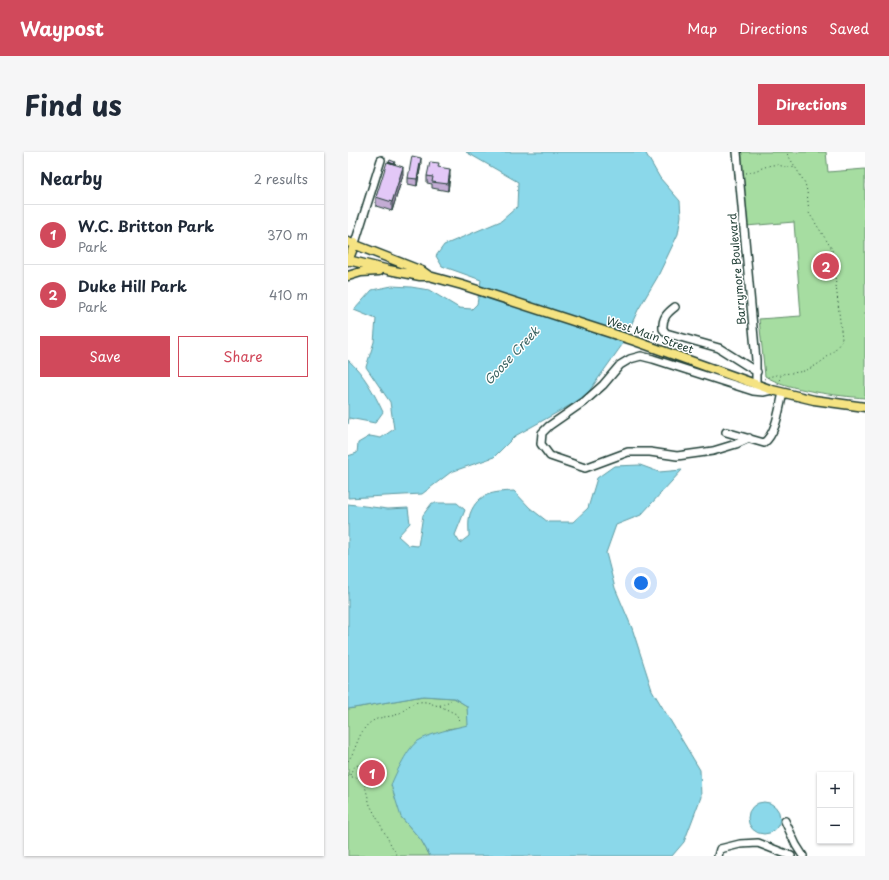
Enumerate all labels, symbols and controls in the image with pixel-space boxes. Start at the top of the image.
text: Waypost [20,14,104,42]
text: Map [687,18,717,39]
text: Directions [739,18,807,39]
text: Saved [829,18,869,39]
text: Find us [24,83,122,126]
button: Directions [758,84,865,125]
text: Nearby [40,165,102,191]
text: 2 results [254,169,308,188]
street label: Barrymore Boulevard [723,212,750,326]
text: W.C. Britton Park [78,214,214,237]
text: 1 [50,225,56,244]
text: 370 m [267,225,308,244]
text: Park [78,237,107,256]
pin: 2 [813,251,839,281]
text: Duke Hill Park [78,274,187,297]
text: 2 [48,285,58,304]
text: 410 m [269,285,308,304]
text: Park [78,297,107,316]
street label: West Main Street [604,312,697,358]
water label: Goose Creek [479,322,544,389]
button: Save [40,336,170,377]
button: Share [178,336,308,377]
your location [631,573,651,593]
pin: 1 [359,758,385,788]
map controls [817,772,853,844]
button: + [817,772,853,808]
button: − [817,808,853,844]

